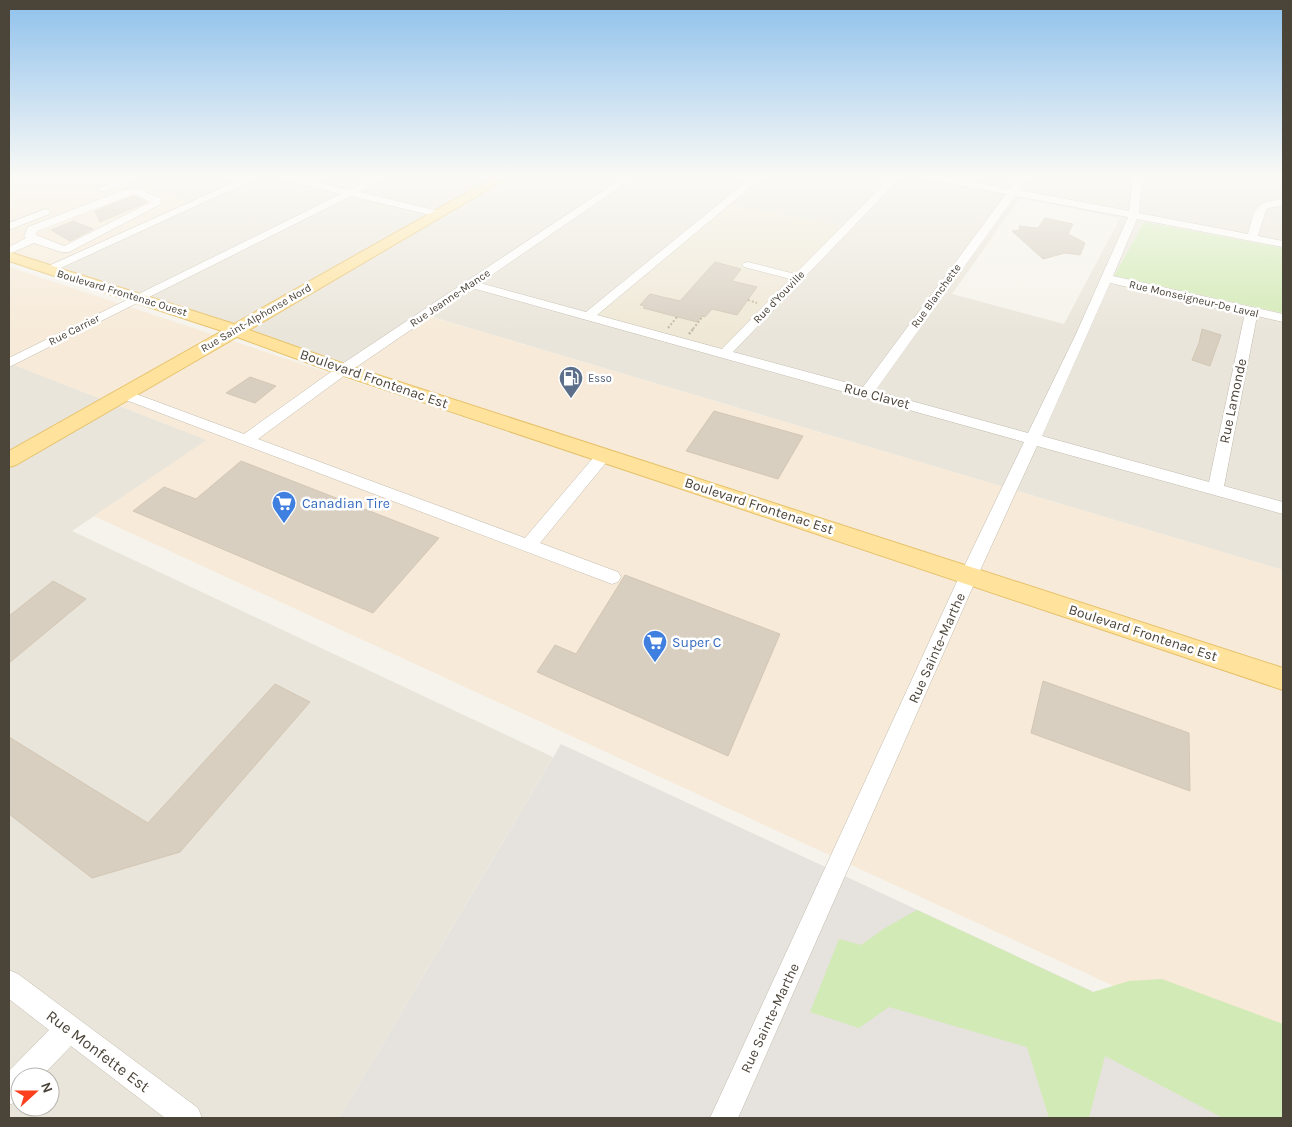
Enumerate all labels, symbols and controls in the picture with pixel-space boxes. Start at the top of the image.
street label: Rue Blanchette [908,261,964,331]
street label: Rue Jeanne-Mance [407,266,493,330]
street label: Boulevard Frontenac Ouest [55,267,189,319]
street label: Rue d'Youville [751,268,808,326]
street label: Rue Monseigneur-De Laval [1128,278,1260,320]
street label: Rue Saint-Alphonse Nord [198,281,314,355]
street label: Rue Carrier [46,312,102,348]
street label: Boulevard Frontenac Est [298,346,450,412]
street label: Rue Lamonde [1216,357,1250,445]
fuel station icon: Esso [558,365,584,399]
place label: Esso [588,372,612,385]
street label: Rue Clavet [842,379,912,413]
street label: Boulevard Frontenac Est [682,474,836,538]
supermarket icon: Canadian Tire [271,490,297,524]
place label: Canadian Tire [302,495,390,512]
street label: Rue Sainte-Marthe [905,590,969,706]
street label: Boulevard Frontenac Est [1066,601,1220,665]
supermarket icon: Super C [642,629,668,663]
place label: Super C [672,634,721,651]
street label: Rue Sainte-Marthe [737,960,803,1076]
street label: Rue Monfette Est [43,1006,153,1096]
north arrow [10,1067,60,1117]
text: N [37,1080,56,1095]

